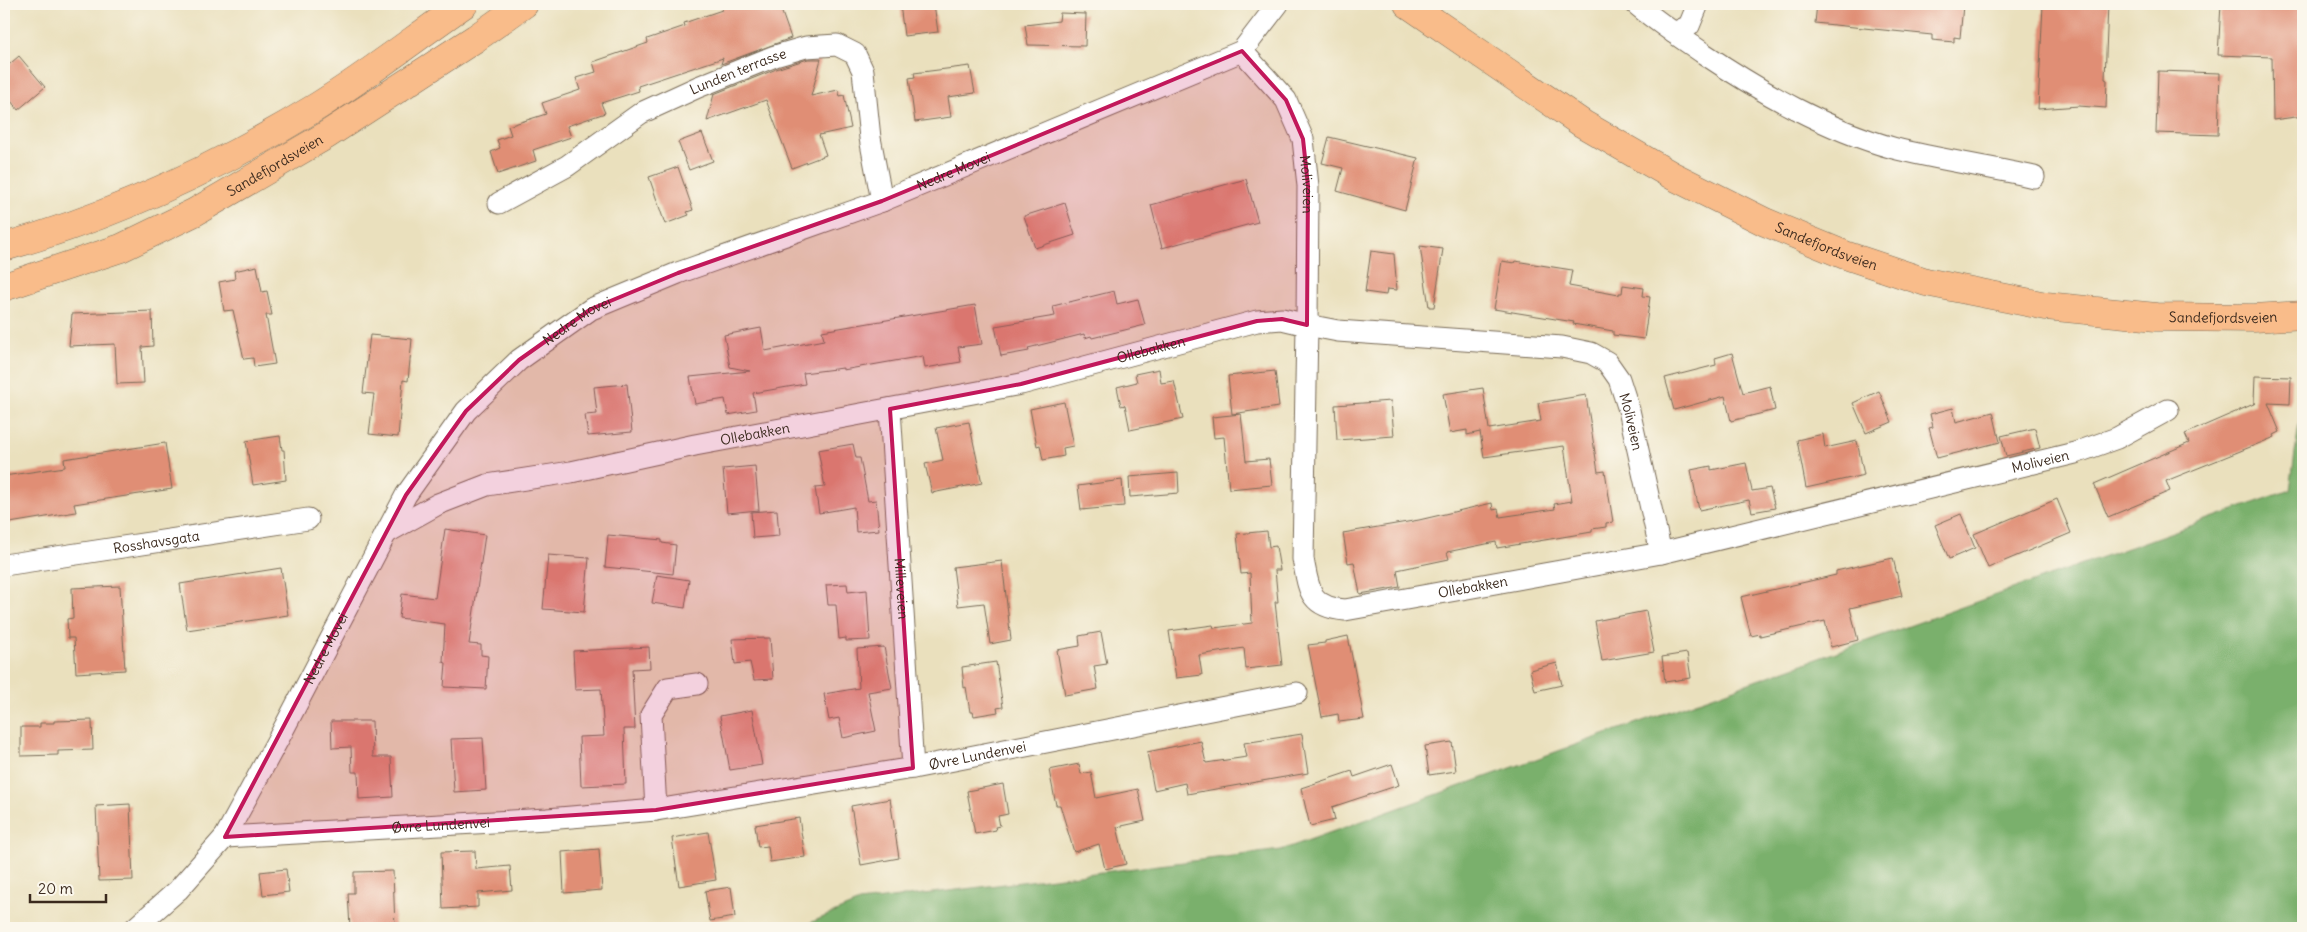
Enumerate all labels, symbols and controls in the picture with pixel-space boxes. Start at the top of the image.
street label: Lunden terrasse [687,44,788,99]
street label: Sandefjordsveien [223,130,326,201]
street label: Nedre Movei [914,148,993,195]
street label: Moliveien [1296,154,1317,214]
street label: Sandefjordsveien [1772,218,1880,274]
street label: Nedre Movei [539,293,614,349]
street label: Sandefjordsveien [2169,308,2278,327]
street label: Ollebakken [1115,332,1187,367]
street label: Moliveien [1615,391,1647,452]
street label: Ollebakken [719,418,791,449]
street label: Moliveien [2010,446,2071,477]
street label: Rosshavsgata [112,527,201,557]
street label: Milleveien [891,557,912,620]
street label: Ollebakken [1437,572,1509,602]
street label: Nedre Movei [300,610,352,687]
street label: Øvre Lundenvei [927,737,1028,774]
street label: Øvre Lundenvei [391,813,490,837]
scale bar [30,872,106,904]
text: 20 m [38,879,73,898]

